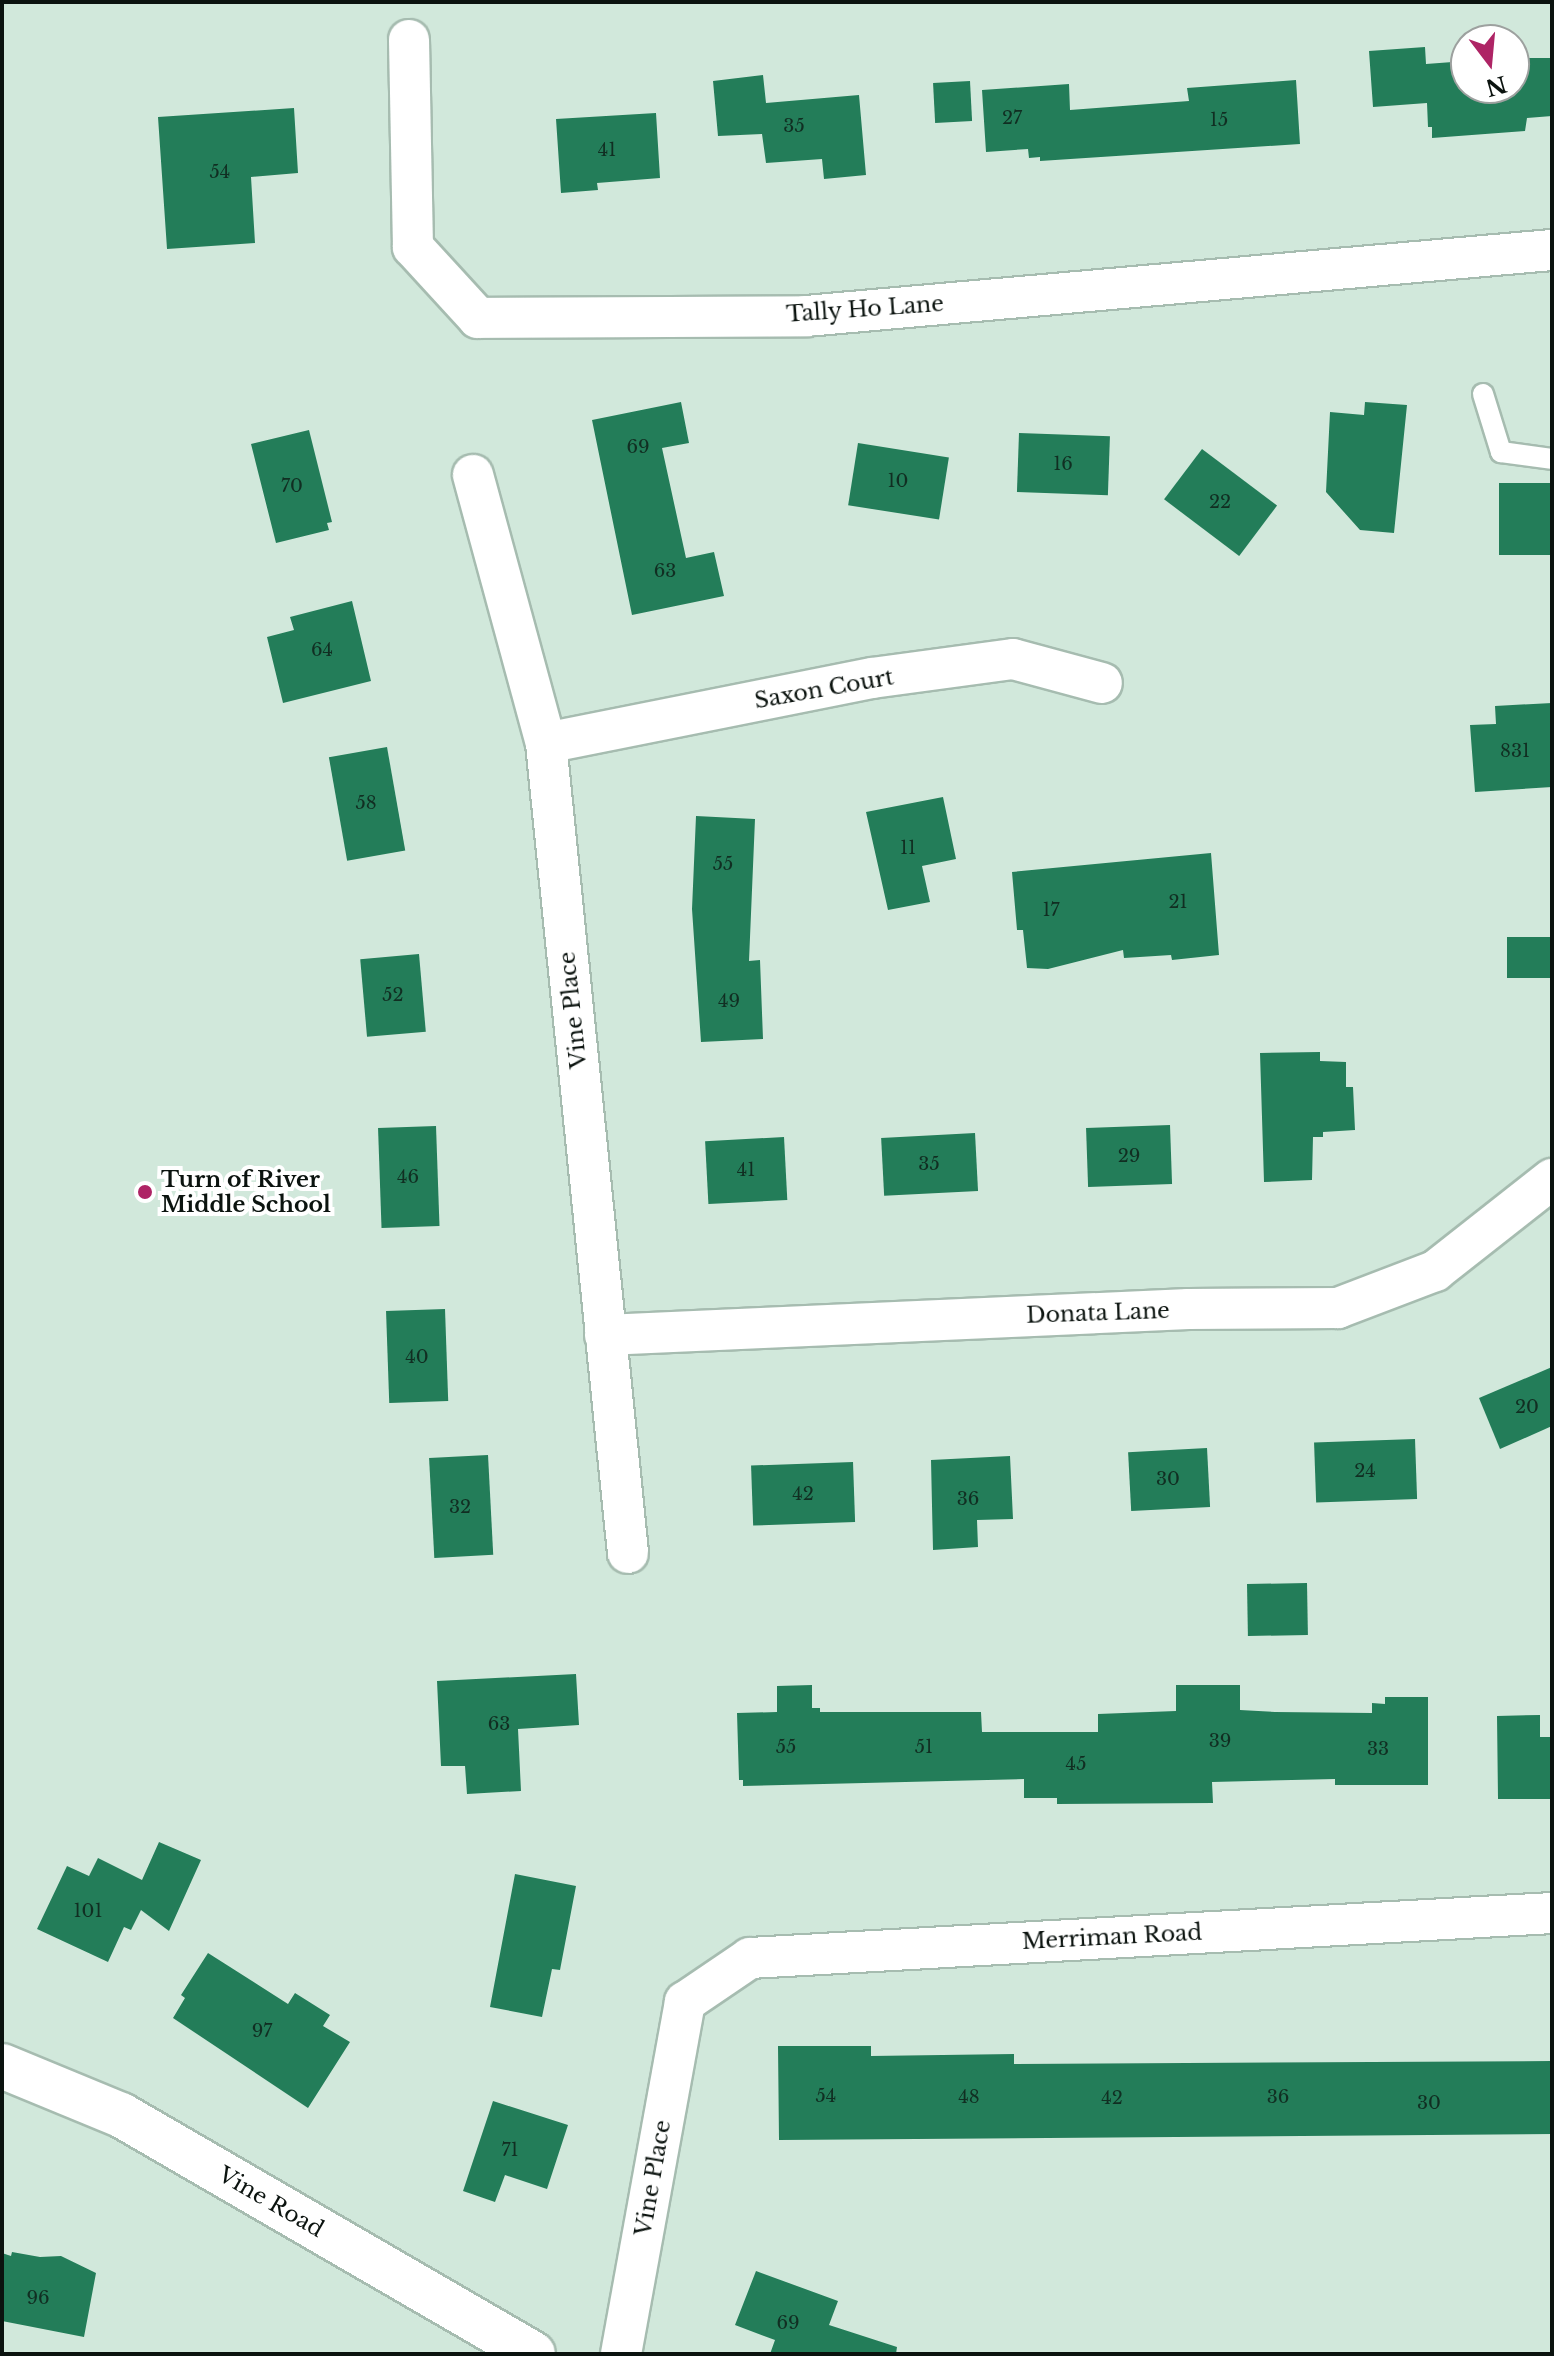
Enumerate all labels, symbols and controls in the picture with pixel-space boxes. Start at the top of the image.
north arrow [1450,24,1530,104]
text: N [1483,70,1510,101]
house number: 27 [1002,107,1022,129]
house number: 15 [1210,109,1228,131]
house number: 35 [783,115,805,137]
house number: 41 [598,139,616,161]
house number: 54 [210,161,230,183]
street label: Tally Ho Lane [785,290,945,328]
house number: 69 [626,436,650,458]
house number: 16 [1053,453,1073,475]
house number: 10 [888,470,908,492]
house number: 70 [281,475,303,497]
house number: 22 [1209,491,1231,513]
house number: 63 [654,560,676,582]
house number: 64 [311,639,333,661]
street label: Saxon Court [752,664,896,714]
house number: 831 [1500,740,1530,762]
house number: 58 [355,792,377,814]
house number: 11 [900,837,916,859]
house number: 55 [713,853,733,875]
house number: 21 [1168,891,1188,913]
house number: 17 [1042,899,1060,921]
street label: Vine Place [554,950,592,1070]
house number: 52 [382,984,404,1006]
house number: 49 [718,990,740,1012]
house number: 29 [1118,1145,1140,1167]
house number: 35 [918,1153,940,1175]
house number: 41 [737,1159,755,1181]
place label: Turn of River Middle School [161,1166,331,1218]
house number: 46 [397,1166,419,1188]
marker: Turn of River Middle School [136,1183,154,1201]
street label: Donata Lane [1026,1297,1170,1329]
house number: 40 [405,1346,429,1368]
house number: 20 [1515,1396,1539,1418]
house number: 24 [1354,1460,1376,1482]
house number: 30 [1156,1468,1180,1490]
house number: 42 [792,1483,814,1505]
house number: 36 [957,1488,979,1510]
house number: 32 [449,1496,471,1518]
house number: 63 [488,1713,510,1735]
house number: 39 [1209,1730,1231,1752]
house number: 55 [776,1736,796,1758]
house number: 51 [915,1736,933,1758]
house number: 33 [1367,1738,1389,1760]
house number: 45 [1066,1753,1086,1775]
house number: 101 [74,1900,102,1922]
street label: Merriman Road [1021,1919,1203,1955]
house number: 97 [252,2020,272,2042]
house number: 54 [816,2085,836,2107]
house number: 48 [958,2086,980,2108]
house number: 36 [1267,2086,1289,2108]
house number: 42 [1101,2087,1123,2109]
house number: 30 [1417,2092,1441,2114]
street label: Vine Place [630,2118,676,2238]
house number: 71 [501,2139,519,2161]
street label: Vine Road [214,2161,328,2243]
house number: 96 [26,2287,50,2309]
house number: 69 [776,2312,800,2334]

